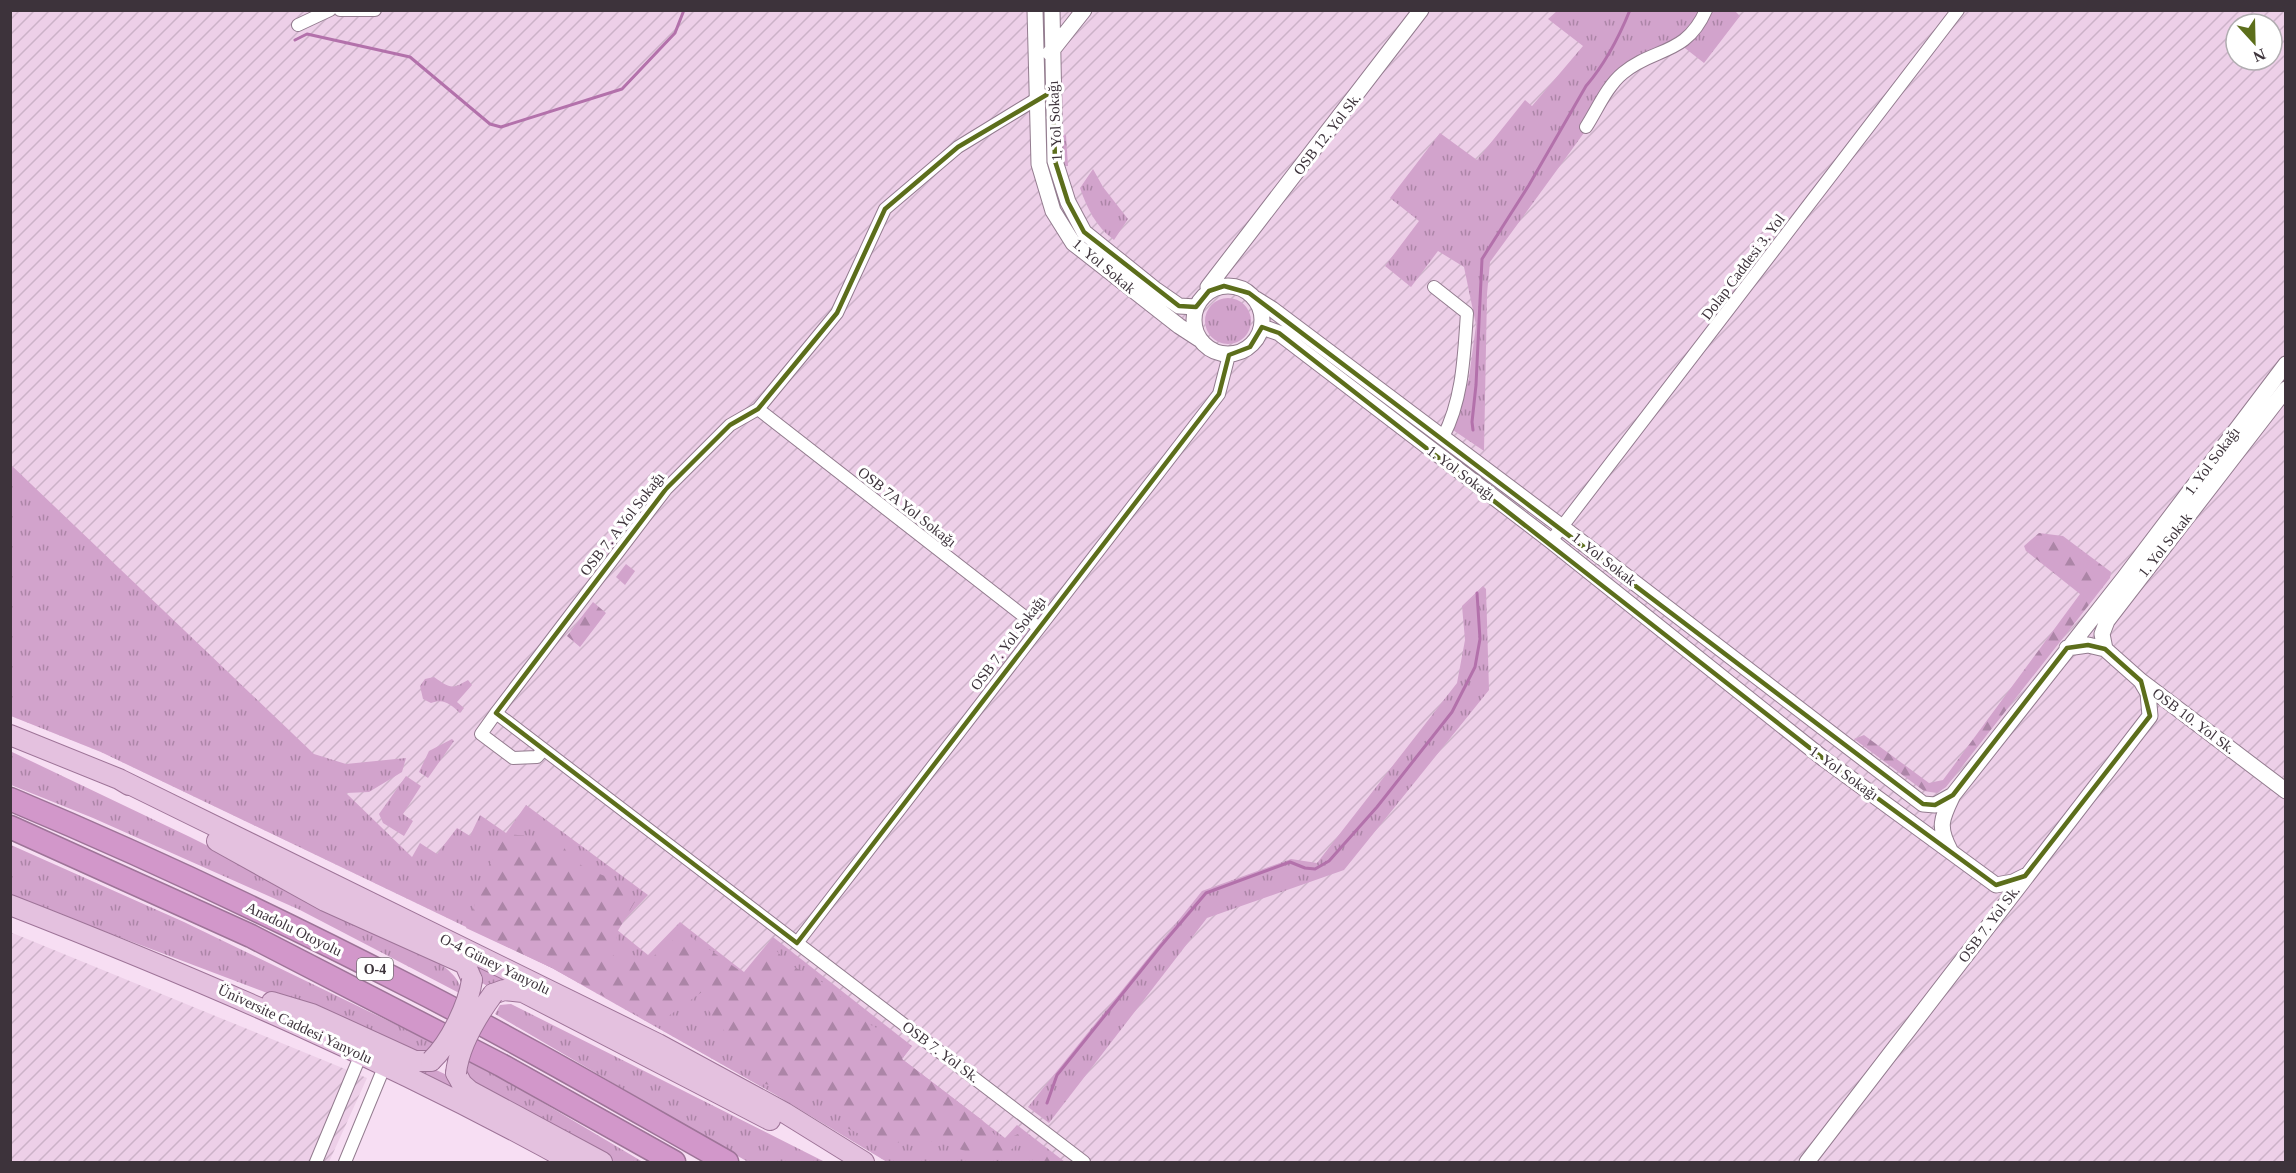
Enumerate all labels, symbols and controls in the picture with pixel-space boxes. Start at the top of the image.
north arrow [2224,12,2284,72]
text: N [2250,45,2268,66]
street label: 1. Yol Sokağı [1045,80,1065,162]
street label: OSB 12. Yol Sk. [1290,90,1364,178]
street label: Dolap Caddesi 3. Yol [1698,211,1788,323]
street label: 1. Yol Sokak [1069,235,1139,297]
street label: 1. Yol Sokağı [2181,424,2243,498]
street label: 1. Yol Sokağı [1424,442,1498,504]
street label: OSB 7A Yol Sokağı [855,464,959,550]
street label: OSB 7. A Yol Sokağı [577,469,667,579]
street label: 1. Yol Sokak [2135,509,2195,580]
street label: 1. Yol Sokak [1569,529,1640,589]
street label: OSB 7. Yol Sokağı [967,593,1049,693]
street label: OSB 10. Yol Sk. [2150,685,2238,757]
street label: 1. Yol Sokağı [1807,743,1881,803]
street label: OSB 7. Yol Sk. [1955,883,2023,965]
street label: Anadolu Otoyolu [243,899,345,959]
street label: O-4 Güney Yanyolu [437,930,553,998]
road number: O-4 [357,958,393,980]
street label: Üniversite Caddesi Yanyolu [216,981,375,1067]
street label: OSB 7. Yol Sk. [900,1018,982,1086]

